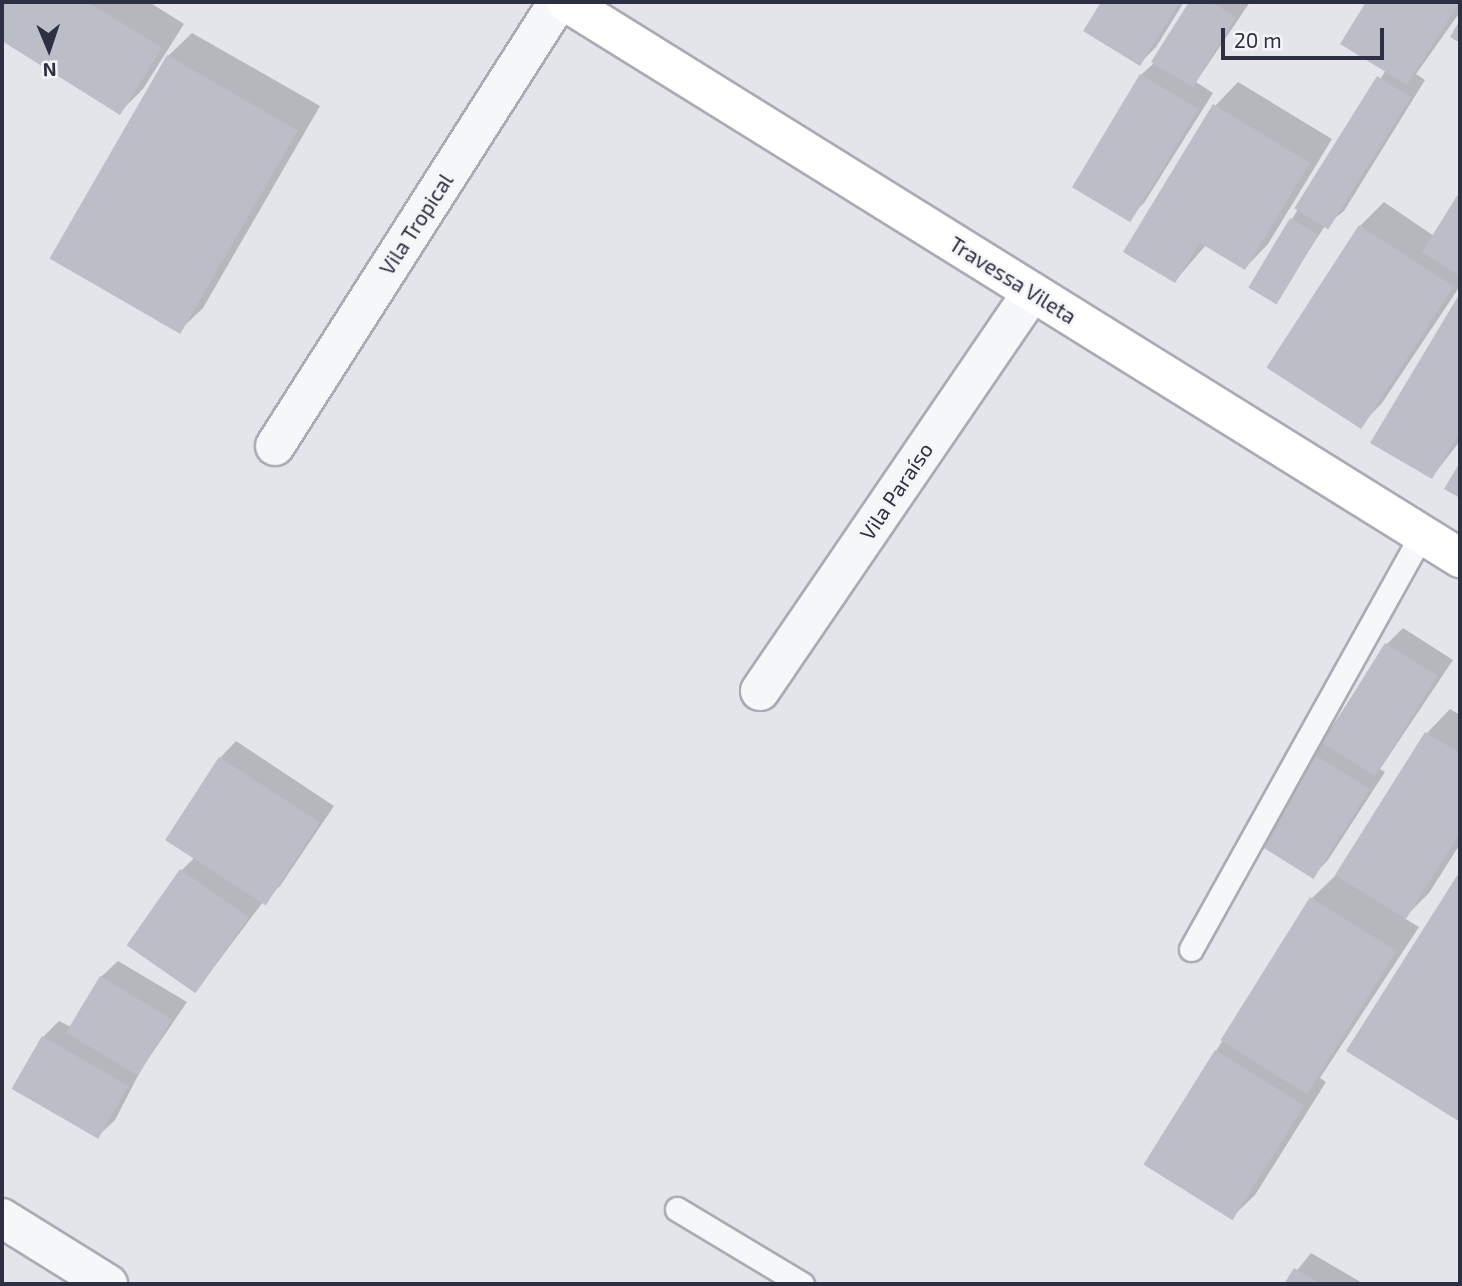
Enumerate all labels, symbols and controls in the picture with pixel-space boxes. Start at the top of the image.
north arrow [14,14,84,84]
scale bar [1224,14,1387,58]
text: 20 m [1234,27,1282,52]
text: N [42,59,57,82]
street label: Vila Tropical [374,168,458,280]
street label: Travessa Vileta [945,231,1081,329]
street label: Vila Paraíso [854,438,938,544]

